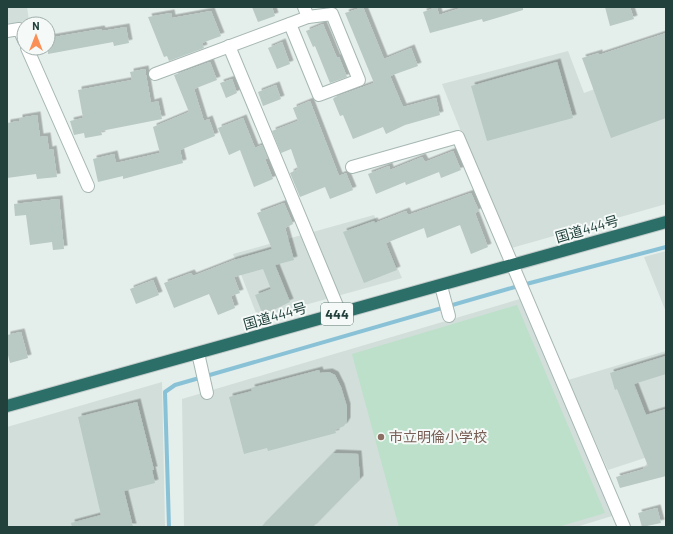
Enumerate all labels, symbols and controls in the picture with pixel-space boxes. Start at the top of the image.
north arrow [16,16,56,56]
text: N [32,19,40,32]
street label: 国道444号 [553,211,621,246]
street label: 国道444号 [241,298,309,333]
road number: 444 [321,303,353,325]
place label: 市立明倫小学校 [389,428,487,445]
marker: 市立明倫小学校 [376,432,386,442]

